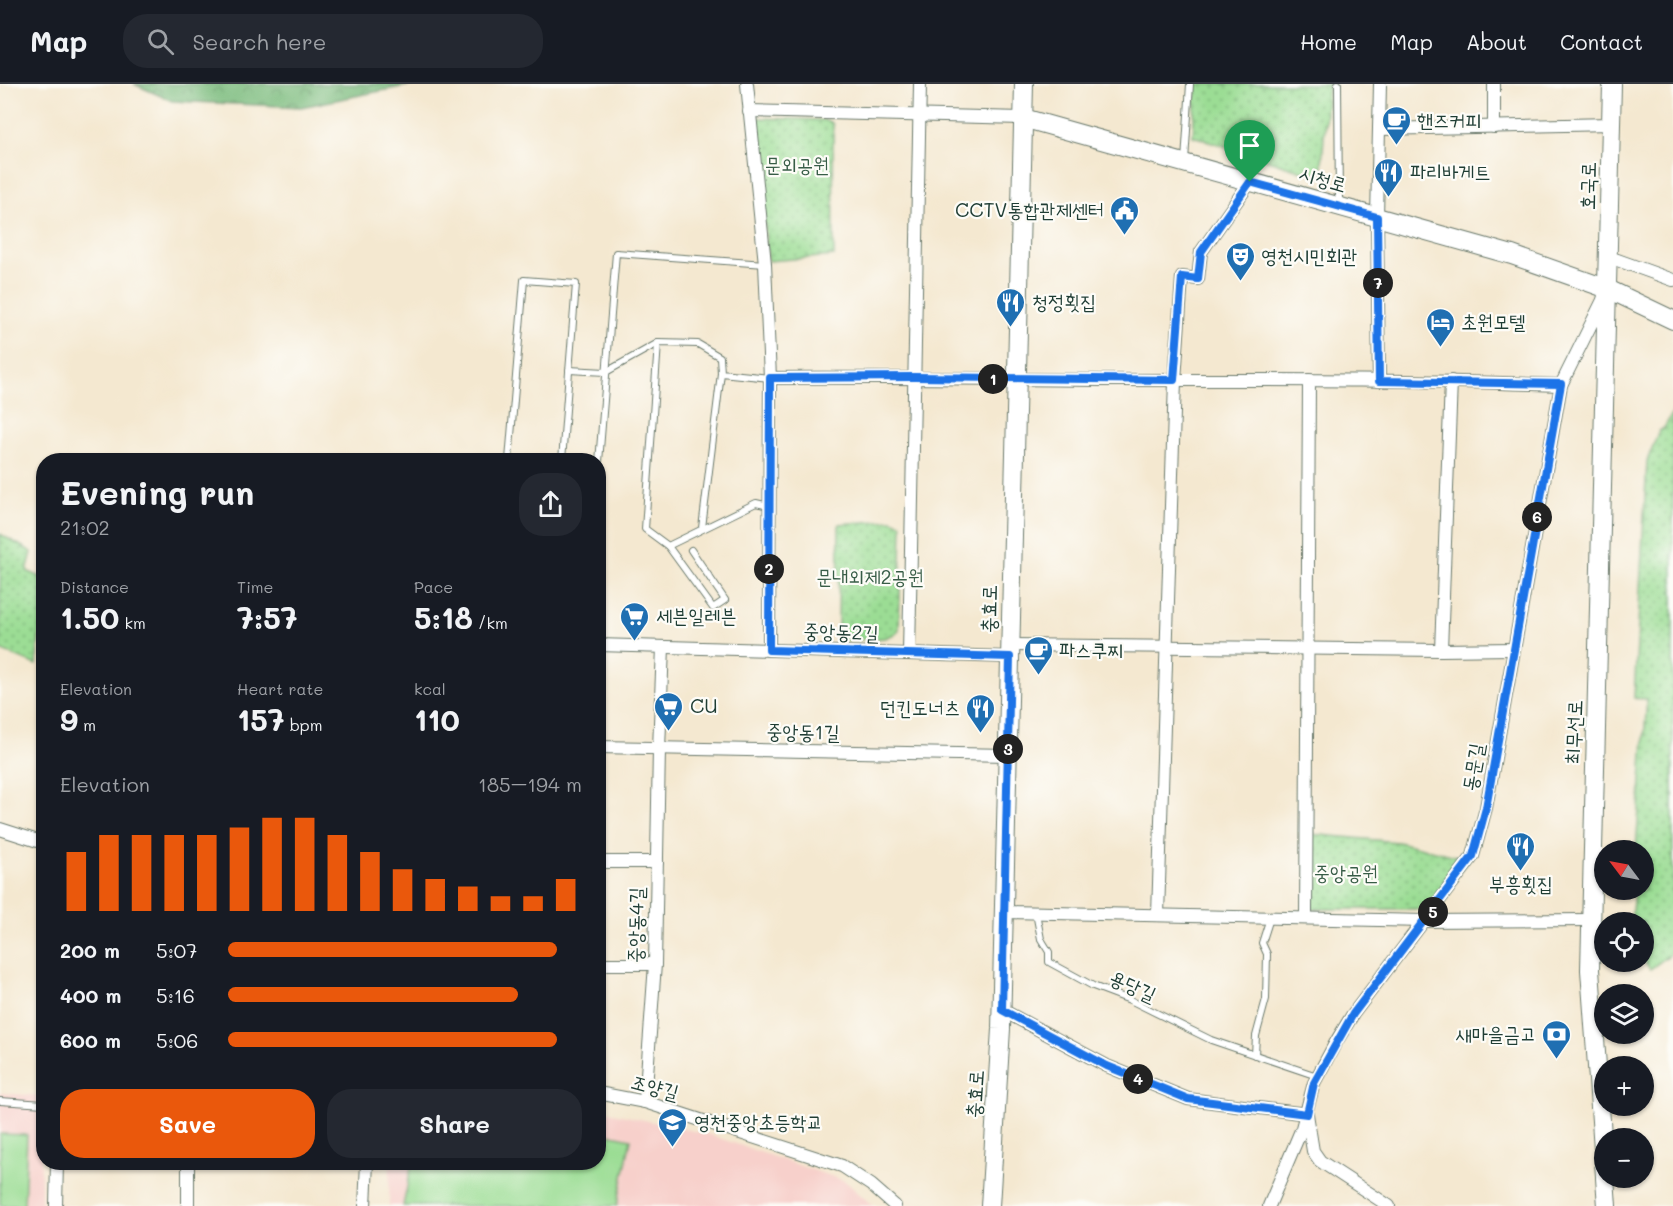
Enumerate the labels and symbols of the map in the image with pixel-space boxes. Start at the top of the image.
cafe icon: 핸즈커피 [1380,104,1412,146]
place label: 핸즈커피 [1417,106,1481,132]
pin [1224,120,1275,182]
park label: 문외공원 [765,151,829,177]
restaurant icon: 파리바게트 [1373,156,1405,198]
place label: 파리바게트 [1410,158,1490,184]
street label: 시청로 [1296,159,1350,197]
street label: 호국로 [1574,162,1600,210]
public building icon: CCTV통합관제센터 [1109,194,1141,236]
place label: CCTV통합관제센터 [955,196,1104,222]
theatre icon: 영천시민회관 [1224,240,1256,282]
place label: 영천시민회관 [1261,242,1358,268]
pin: 7 [1363,268,1393,298]
restaurant icon: 청정횟집 [995,286,1027,328]
place label: 청정횟집 [1032,288,1096,314]
hotel icon: 초원모텔 [1424,306,1456,348]
place label: 초원모텔 [1461,308,1525,334]
pin: 1 [978,364,1008,394]
pin: 6 [1522,502,1552,532]
pin: 2 [754,554,784,584]
park label: 문내외제2공원 [816,563,924,589]
street label: 충효로 [975,585,1001,633]
supermarket icon: 세븐일레븐 [619,600,651,642]
place label: 세븐일레븐 [656,602,736,628]
street label: 중앙동2길 [803,617,879,645]
cafe icon: 파스쿠찌 [1022,634,1054,676]
place label: 파스쿠찌 [1059,636,1123,662]
supermarket icon: CU [653,690,685,732]
place label: CU [690,692,718,718]
restaurant icon: 던킨도너츠 [965,692,997,734]
place label: 던킨도너츠 [880,694,960,720]
street label: 최무선로 [1559,699,1587,765]
street label: 중앙동1길 [766,717,840,745]
pin: 3 [993,734,1023,764]
street label: 동문길 [1455,741,1489,793]
restaurant icon: 부흥횟집 [1505,830,1537,872]
north arrow [1594,840,1654,900]
park label: 중앙공원 [1314,859,1378,885]
place label: 부흥횟집 [1489,870,1553,896]
street label: 중앙동4길 [621,887,649,963]
pin: 5 [1418,897,1448,927]
street label: 용당길 [1106,963,1161,1007]
bank icon: 새마을금고 [1541,1018,1573,1060]
place label: 새마을금고 [1456,1020,1536,1046]
pin: 4 [1123,1064,1153,1094]
street label: 조양길 [629,1067,682,1105]
street label: 충효로 [959,1069,989,1119]
school or university icon: 영천중앙초등학교 [657,1106,689,1148]
place label: 영천중앙초등학교 [694,1108,823,1134]

